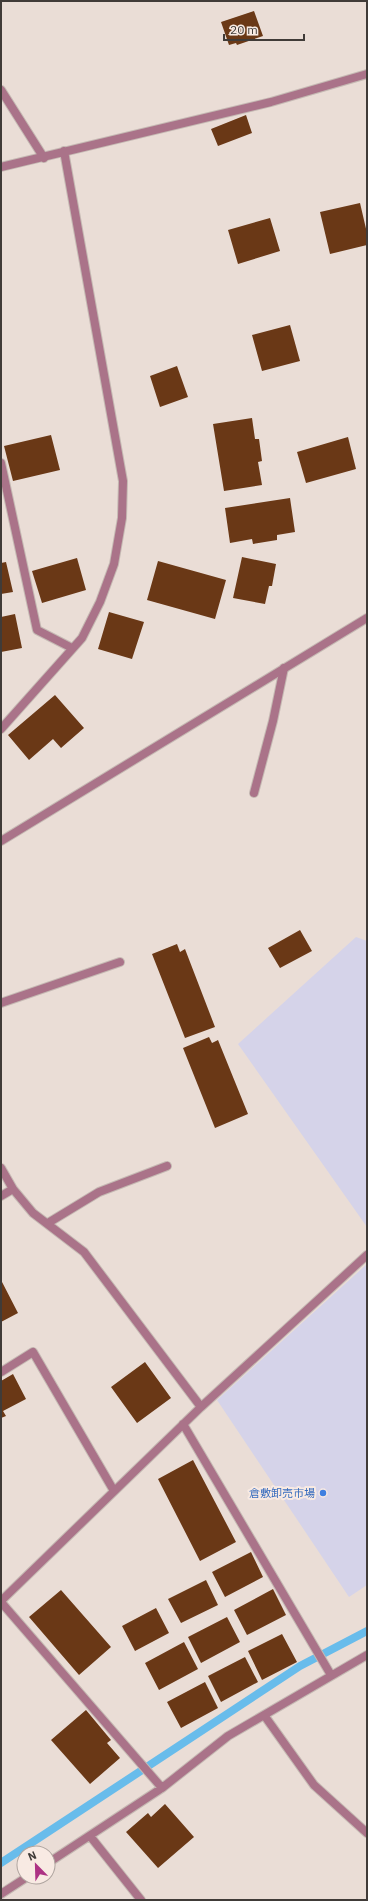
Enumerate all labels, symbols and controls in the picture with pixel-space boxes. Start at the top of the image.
scale bar [224,16,304,42]
text: 20 m [230,22,258,37]
place label: 倉敷卸売市場 [249,1486,315,1500]
marker: 倉敷卸売市場 [318,1488,328,1498]
north arrow [16,1845,56,1885]
text: N [26,1848,39,1864]

